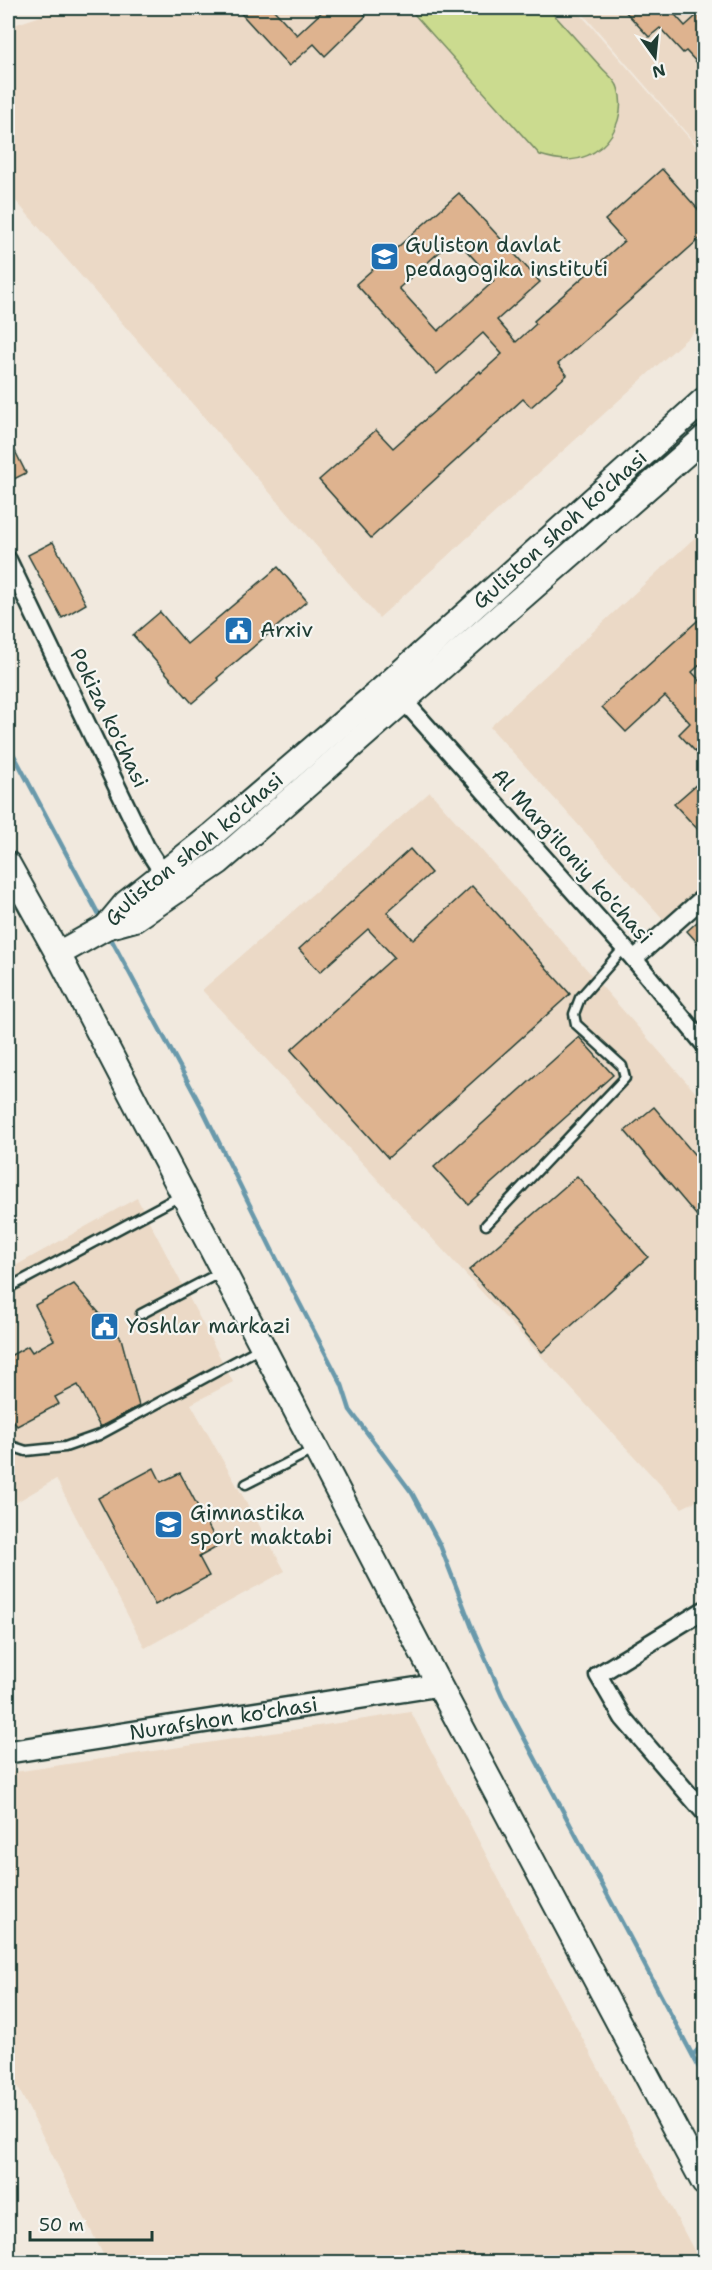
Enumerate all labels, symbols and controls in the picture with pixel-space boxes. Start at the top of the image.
north arrow [625,27,685,87]
text: N [650,59,668,83]
place label: Guliston davlat pedagogika instituti [405,231,608,283]
school or university icon: Guliston davlat pedagogika instituti [368,241,400,273]
street label: Guliston shoh ko'chasi [467,444,653,615]
public building icon: Arxiv [223,614,255,646]
place label: Arxiv [260,616,313,644]
street label: Pokiza ko'chasi [63,644,155,792]
street label: Al Marg'iloniy ko'chasi [485,762,659,950]
street label: Guliston shoh ko'chasi [99,766,289,932]
public building icon: Yoshlar markazi [89,1310,121,1342]
place label: Yoshlar markazi [126,1312,290,1340]
place label: Gimnastika sport maktabi [190,1499,332,1551]
school or university icon: Gimnastika sport maktabi [153,1509,185,1541]
street label: Nurafshon ko'chasi [127,1690,320,1747]
scale bar [30,2204,152,2242]
text: 50 m [39,2213,84,2237]

